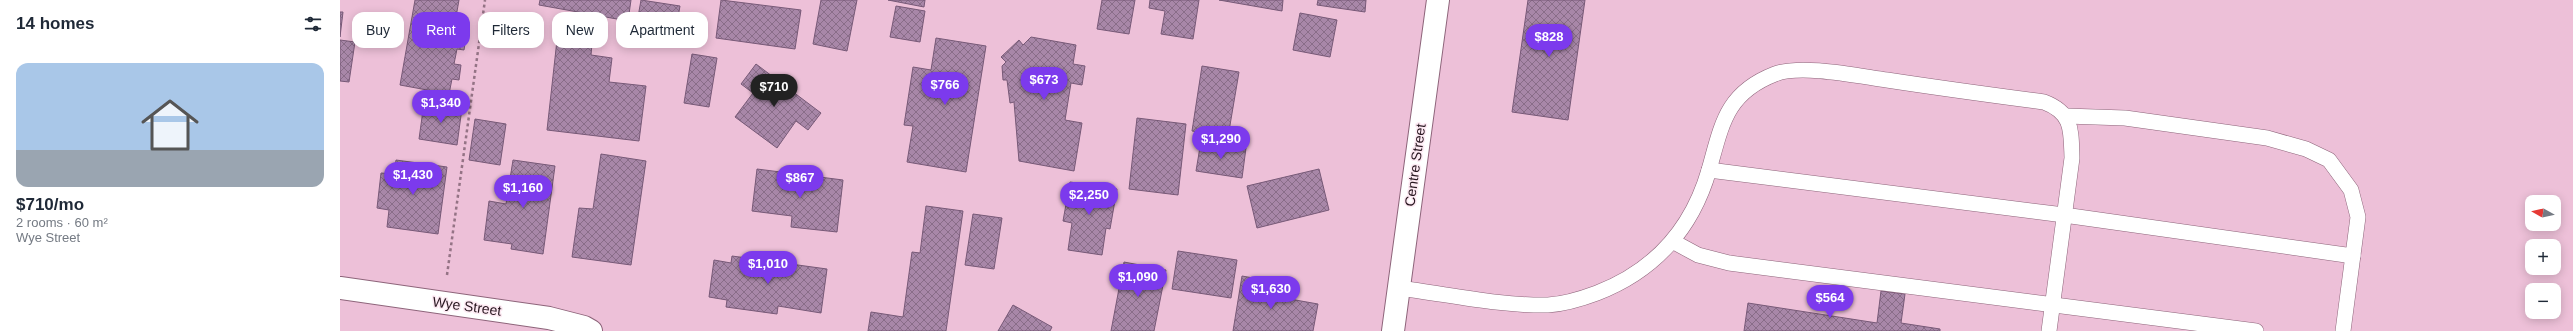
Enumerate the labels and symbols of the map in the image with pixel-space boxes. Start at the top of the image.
pin: $828 [1525,24,1573,58]
pin: $673 [1020,67,1068,101]
pin: $766 [921,72,969,106]
pin: $710 [750,74,798,108]
pin: $1,340 [408,90,474,124]
street label: Centre Street [1401,123,1429,207]
pin: $1,290 [1188,126,1254,160]
pin: $1,430 [380,162,446,196]
pin: $867 [776,165,824,199]
pin: $1,160 [490,175,556,209]
pin: $2,250 [1056,182,1122,216]
north arrow [2525,195,2561,231]
pin: $1,010 [735,251,801,285]
pin: $1,090 [1105,264,1171,298]
pin: $1,630 [1238,276,1304,310]
pin: $564 [1806,285,1854,319]
street label: Wye Street [432,293,502,319]

